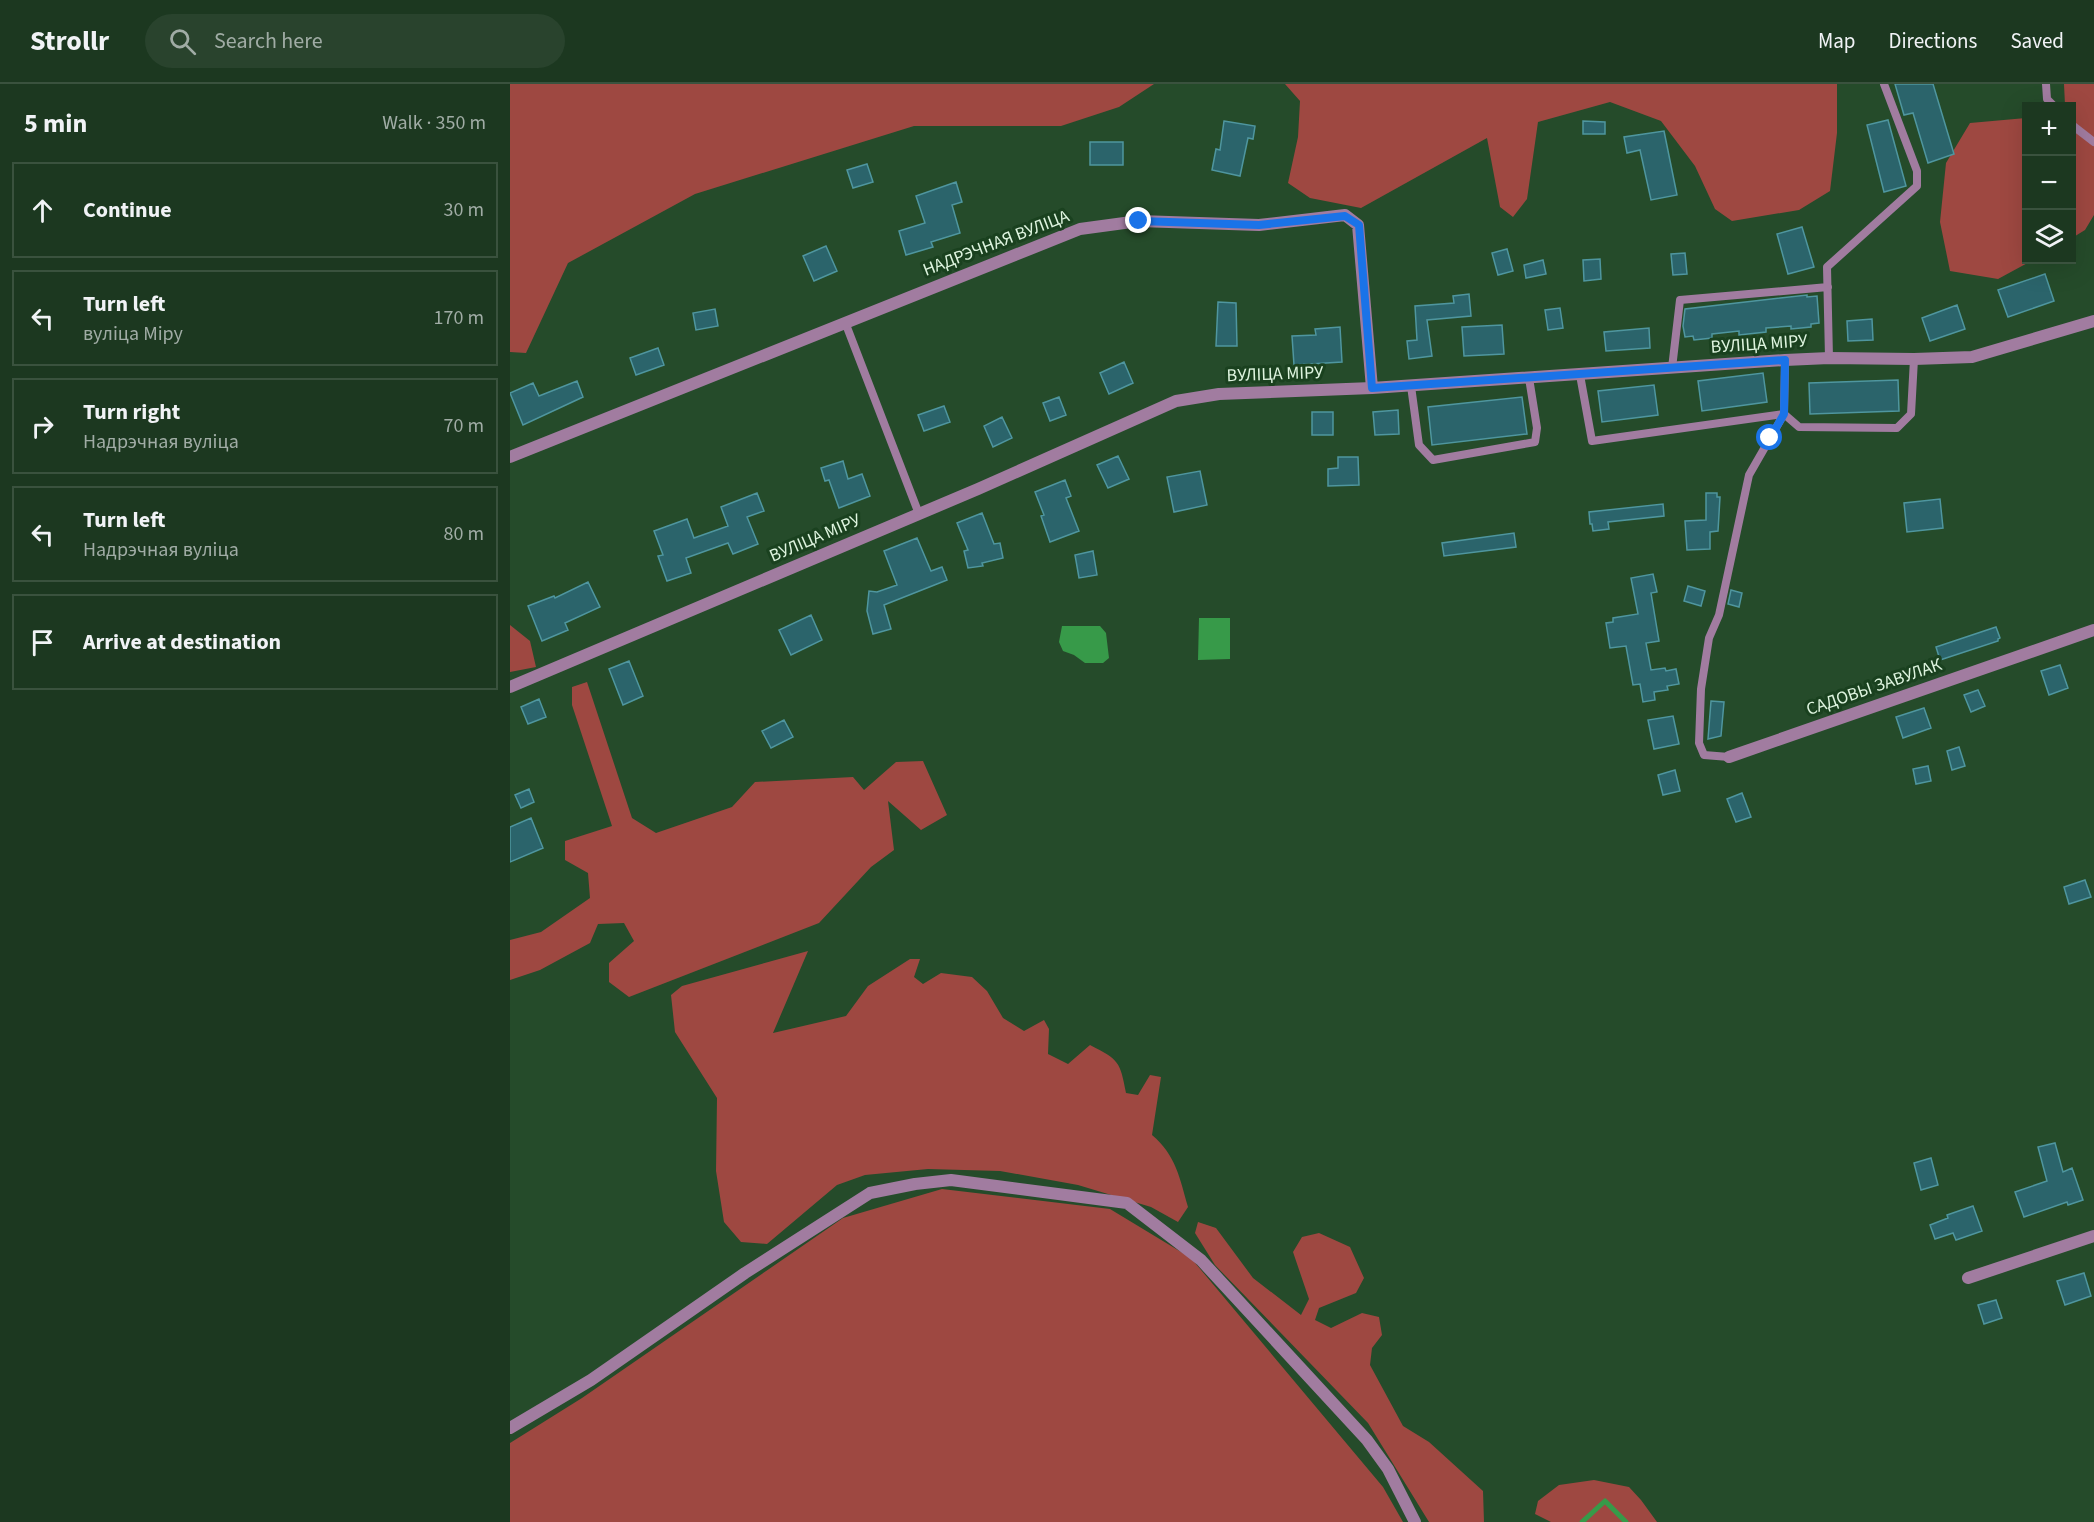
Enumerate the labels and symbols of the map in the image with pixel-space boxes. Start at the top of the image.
street label: НАДРЭЧНАЯ ВУЛІЦА [919,203,1073,282]
route end [1125,207,1151,233]
street label: ВУЛІЦА МІРУ [1710,328,1809,360]
street label: ВУЛІЦА МІРУ [1226,360,1325,388]
route start [1756,424,1782,450]
street label: ВУЛІЦА МІРУ [766,507,865,568]
street label: САДОВЫ ЗАВУЛАК [1803,652,1946,722]

